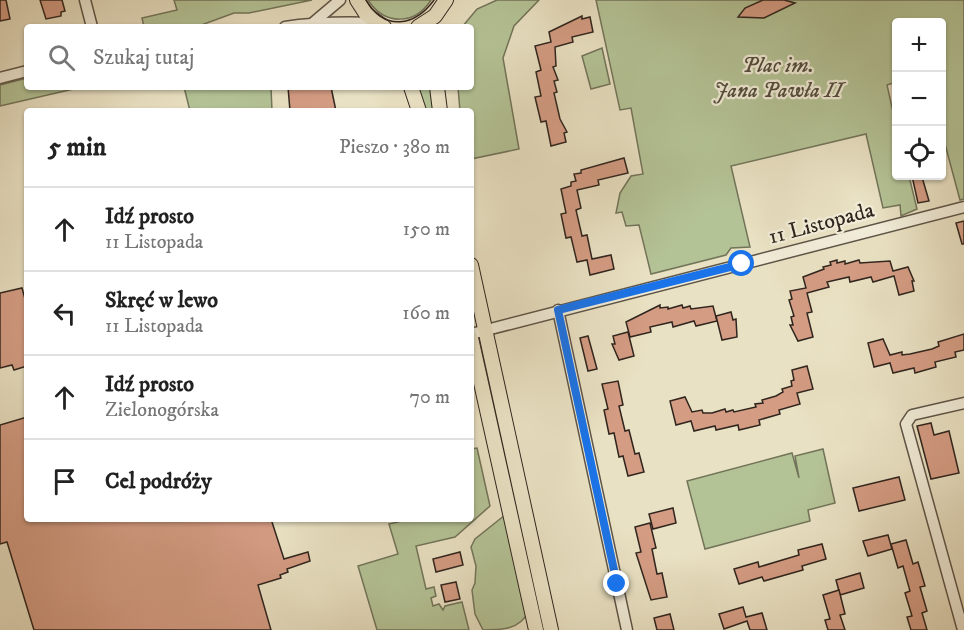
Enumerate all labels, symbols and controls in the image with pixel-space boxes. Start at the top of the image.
map controls [892,18,946,180]
button: + [892,18,946,72]
search box [24,24,474,90]
icon: search [45,41,78,74]
text: Szukaj tutaj [93,44,194,71]
park label: Plac im. Jana Pawła II [713,52,847,104]
button: − [892,72,946,126]
button: locate [892,126,946,180]
text: 5 min [48,131,106,164]
text: Pieszo · 380 m [339,135,450,160]
street label: 11 Listopada [766,196,878,250]
text: Idź prosto [105,203,194,230]
icon: ahead [48,213,81,246]
text: 150 m [403,217,450,242]
text: 11 Listopada [105,230,203,255]
route start [728,250,754,276]
text: Skręć w lewo [105,287,218,314]
icon: left [48,297,81,330]
text: 160 m [402,301,450,326]
text: 11 Listopada [105,314,203,339]
text: Idź prosto [105,371,194,398]
icon: ahead [48,381,81,414]
text: 70 m [409,385,450,410]
text: Zielonogórska [105,398,219,423]
icon: arrive [48,465,81,498]
text: Cel podróży [105,468,212,495]
route end [603,570,629,596]

